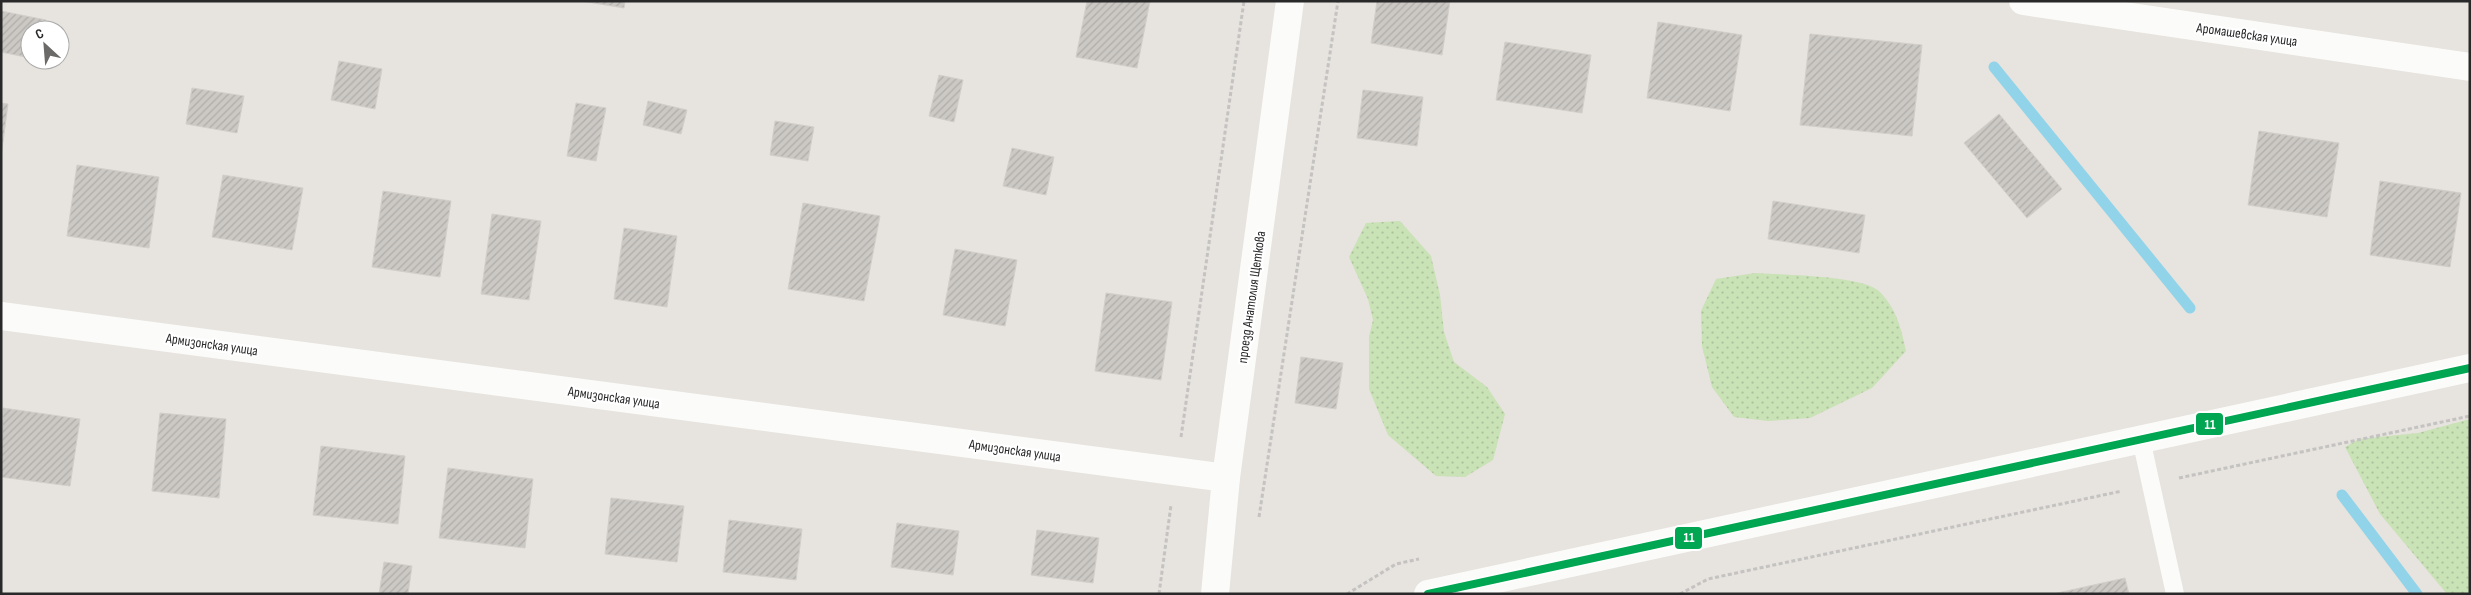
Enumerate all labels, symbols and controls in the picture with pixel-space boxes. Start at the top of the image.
street label: Аромашевская улица [2194,19,2298,50]
north arrow [20,20,70,70]
text: С [33,25,46,43]
street label: проезд Анатолия Щеткова [1234,230,1269,364]
street label: Армизонская улица [164,329,259,359]
street label: Армизонская улица [566,382,661,412]
line badge: 11 [2195,412,2224,436]
text: 11 [2205,416,2216,433]
street label: Армизонская улица [967,435,1062,465]
line badge: 11 [1674,526,1703,550]
text: 11 [1684,529,1695,546]

